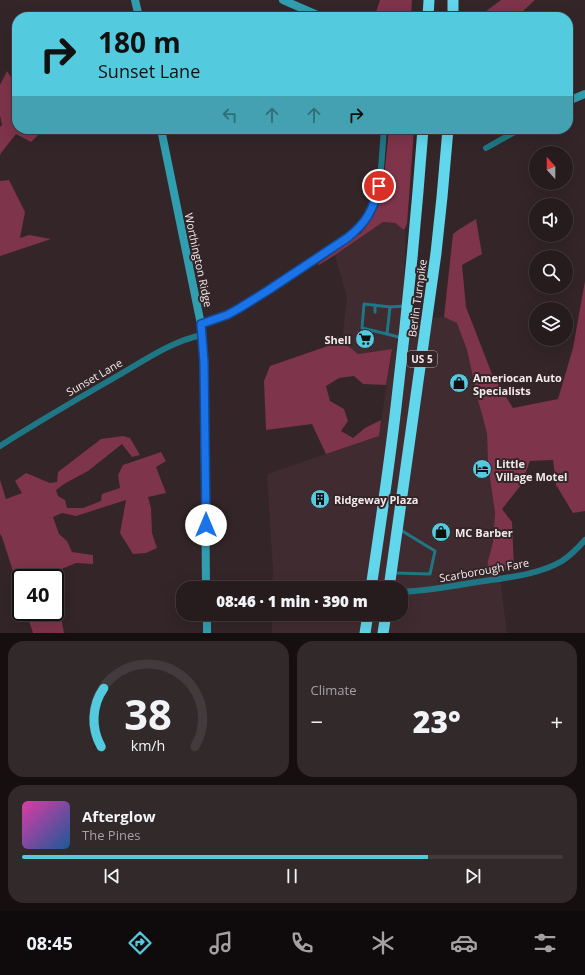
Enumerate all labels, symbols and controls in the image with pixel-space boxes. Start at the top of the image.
text: 180 m [98,23,181,61]
icon: right [32,28,84,80]
text: Sunset Lane [98,59,200,83]
icon: left [219,104,241,126]
icon: ahead [261,104,283,126]
icon: ahead [303,104,325,126]
icon: right [345,104,367,126]
north arrow [529,146,573,190]
map controls [529,146,573,346]
pin [362,169,396,203]
icon: arrive [368,175,390,197]
button: sound [529,198,573,242]
street label: Worthington Ridge [182,211,216,309]
button: search [529,250,573,294]
street label: Berlin Turnpike [404,258,430,338]
button: layers [529,302,573,346]
supermarket icon: Shell [354,328,376,350]
place label: Shell [324,332,351,347]
road number: US 5 [407,351,437,367]
street label: Sunset Lane [63,355,125,399]
place label: Ameriocan Auto Specialists [473,370,562,398]
shop icon: Ameriocan Auto Specialists [448,372,470,394]
place label: Little Village Motel [496,456,567,484]
hotel icon: Little Village Motel [471,458,493,480]
building icon: Ridgeway Plaza [309,488,331,510]
place label: Ridgeway Plaza [334,492,418,507]
position arrow [185,504,227,546]
shop icon: MC Barber [430,521,452,543]
place label: MC Barber [455,525,513,540]
street label: Scarborough Fare [438,555,530,585]
speed limit sign: 40 [12,569,64,621]
text: 08:46 · 1 min · 390 m [216,591,368,611]
text: Climate [311,681,356,699]
text: 38 [124,686,172,742]
text: 23° [413,701,461,742]
text: − [311,706,323,736]
text: + [550,706,563,736]
text: km/h [131,736,166,755]
text: Afterglow [82,806,156,826]
text: The Pines [82,826,140,844]
icon: previous [101,865,123,887]
icon: pause [281,865,303,887]
icon: next [462,865,484,887]
icon: directions [126,929,154,957]
icon: music [207,929,235,957]
icon: phone [288,929,316,957]
icon: climate [369,929,397,957]
icon: car [450,929,478,957]
icon: filters [531,929,559,957]
text: 08:45 [26,931,73,955]

